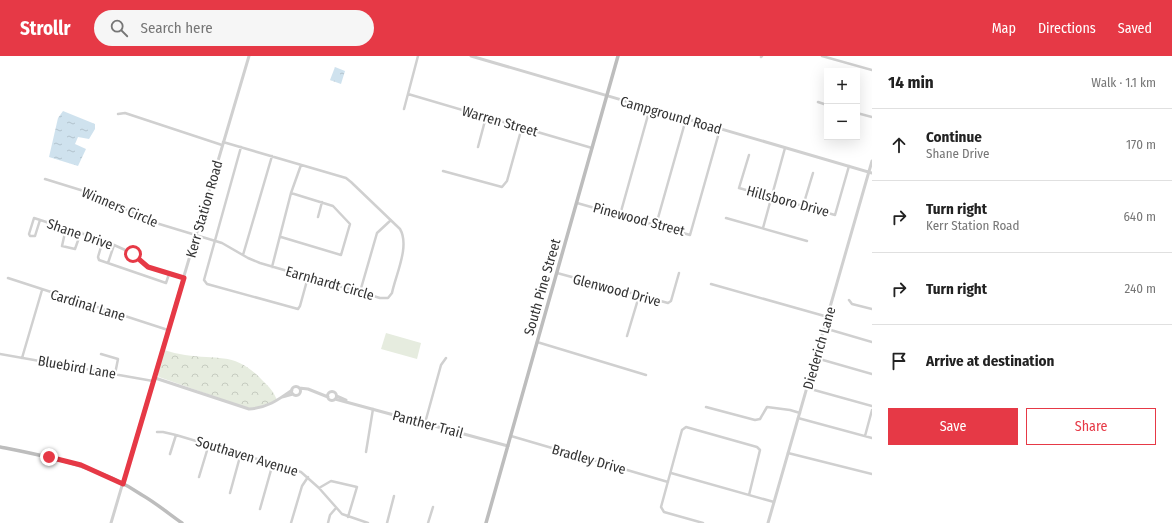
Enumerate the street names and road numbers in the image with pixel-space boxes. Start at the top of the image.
street label: Campground Road [618,93,724,138]
street label: Warren Street [460,103,540,141]
street label: Kerr Station Road [182,158,227,260]
street label: Hillsboro Drive [745,182,831,221]
street label: Winners Circle [79,184,161,231]
street label: Pinewood Street [591,199,687,240]
street label: Shane Drive [45,215,115,254]
street label: South Pine Street [521,236,565,337]
street label: Earnhardt Circle [284,263,376,304]
street label: Glenwood Drive [571,271,663,310]
street label: Cardinal Lane [48,286,128,325]
street label: Diederich Lane [800,305,839,391]
street label: Bluebird Lane [36,352,117,383]
street label: Panther Trail [391,407,465,442]
street label: Southaven Avenue [194,433,300,480]
street label: Bradley Drive [550,441,628,478]

